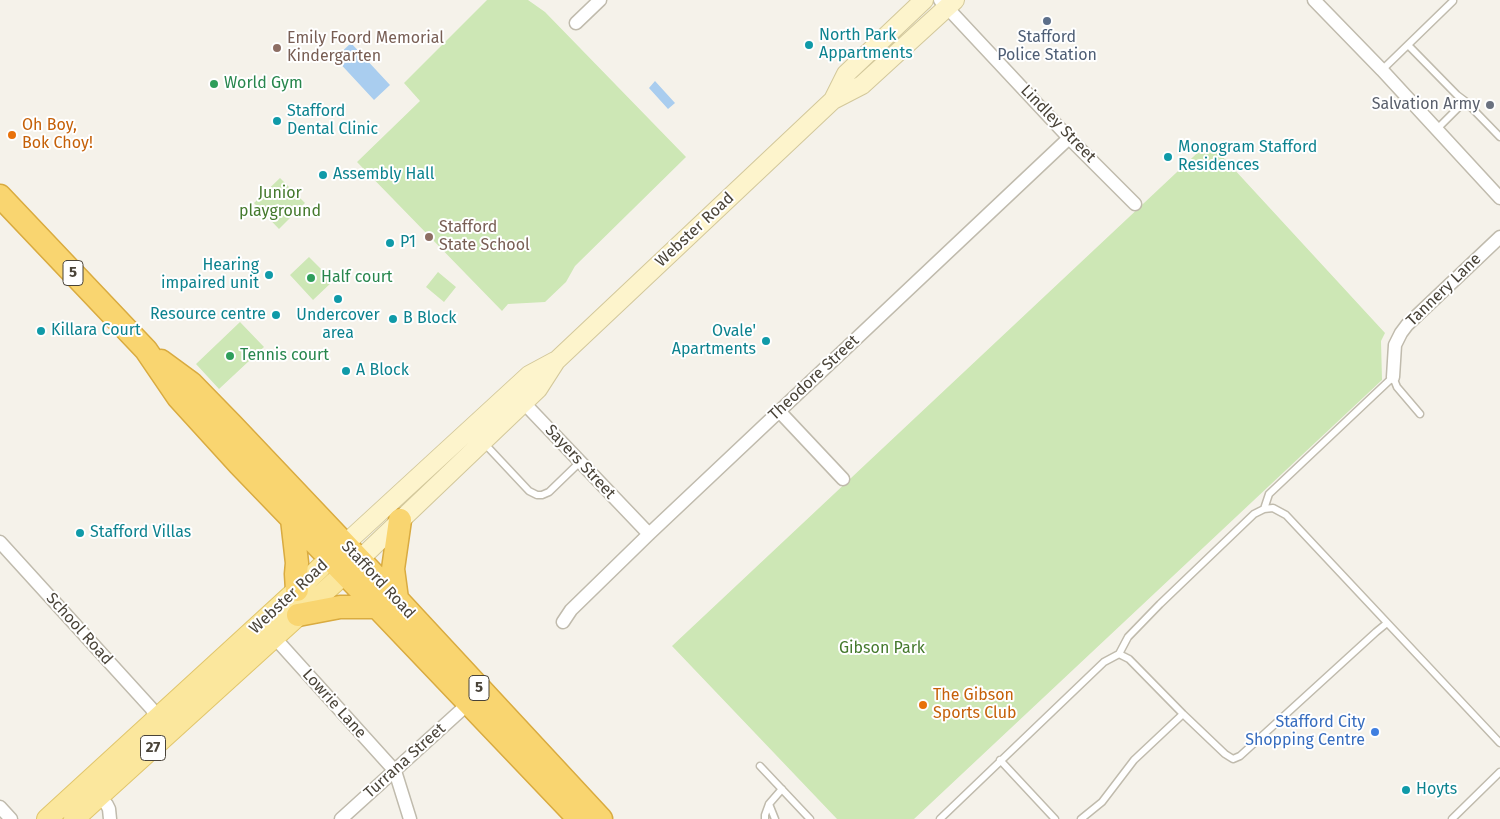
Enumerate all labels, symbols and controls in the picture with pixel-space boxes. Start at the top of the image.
marker: Stafford Police Station [1041,15,1053,27]
place label: North Park Appartments [819,26,913,64]
place label: Stafford Police Station [997,28,1097,66]
place label: Emily Foord Memorial Kindergarten [287,29,444,67]
marker: North Park Appartments [803,39,815,51]
marker: Emily Foord Memorial Kindergarten [271,42,283,54]
place label: World Gym [224,74,303,94]
marker: World Gym [208,78,220,90]
street label: Lindley Street [1016,81,1100,167]
place label: Salvation Army [1372,95,1480,115]
marker: Salvation Army [1484,99,1496,111]
place label: Stafford Dental Clinic [287,102,378,140]
marker: Stafford Dental Clinic [271,115,283,127]
place label: Oh Boy, Bok Choy! [22,116,93,154]
marker: Oh Boy, Bok Choy! [6,129,18,141]
place label: Monogram Stafford Residences [1178,138,1317,176]
marker: Monogram Stafford Residences [1162,151,1174,163]
place label: Assembly Hall [333,165,434,185]
marker: Assembly Hall [317,169,329,181]
park label: Junior playground [239,184,321,222]
street label: Webster Road [652,189,738,271]
place label: Stafford State School [439,218,530,256]
marker: Stafford State School [423,231,435,243]
place label: P1 [400,233,416,253]
marker: P1 [384,237,396,249]
street label: Tannery Lane [1403,250,1485,330]
place label: Hearing impaired unit [161,256,259,294]
road number: 5 [63,260,83,286]
place label: Half court [321,268,393,288]
marker: Hearing impaired unit [263,269,275,281]
marker: Half court [305,272,317,284]
marker: Undercover area [332,293,344,305]
place label: Resource centre [150,305,266,325]
place label: Undercover area [296,306,380,344]
marker: Resource centre [270,309,282,321]
place label: B Block [403,309,456,329]
marker: B Block [387,313,399,325]
place label: Killara Court [51,321,141,341]
place label: Ovale' Apartments [672,322,756,360]
marker: Killara Court [35,325,47,337]
street label: Theodore Street [765,331,863,425]
marker: Ovale' Apartments [760,335,772,347]
place label: Tennis court [240,346,329,366]
marker: Tennis court [224,350,236,362]
place label: A Block [356,361,409,381]
marker: A Block [340,365,352,377]
street label: Sayers Street [541,421,619,503]
place label: Stafford Villas [90,523,191,543]
marker: Stafford Villas [74,527,86,539]
street label: Stafford Road [337,537,419,623]
street label: Webster Road [246,556,332,638]
street label: School Road [42,589,116,669]
park label: Gibson Park [839,639,925,659]
street label: Lowrie Lane [298,665,370,743]
road number: 5 [469,676,489,700]
place label: The Gibson Sports Club [933,686,1017,724]
marker: The Gibson Sports Club [917,699,929,711]
place label: Stafford City Shopping Centre [1245,713,1365,751]
street label: Turrana Street [360,719,450,803]
marker: Stafford City Shopping Centre [1369,726,1381,738]
road number: 27 [140,736,166,760]
place label: Hoyts [1416,780,1457,800]
marker: Hoyts [1400,784,1412,796]

